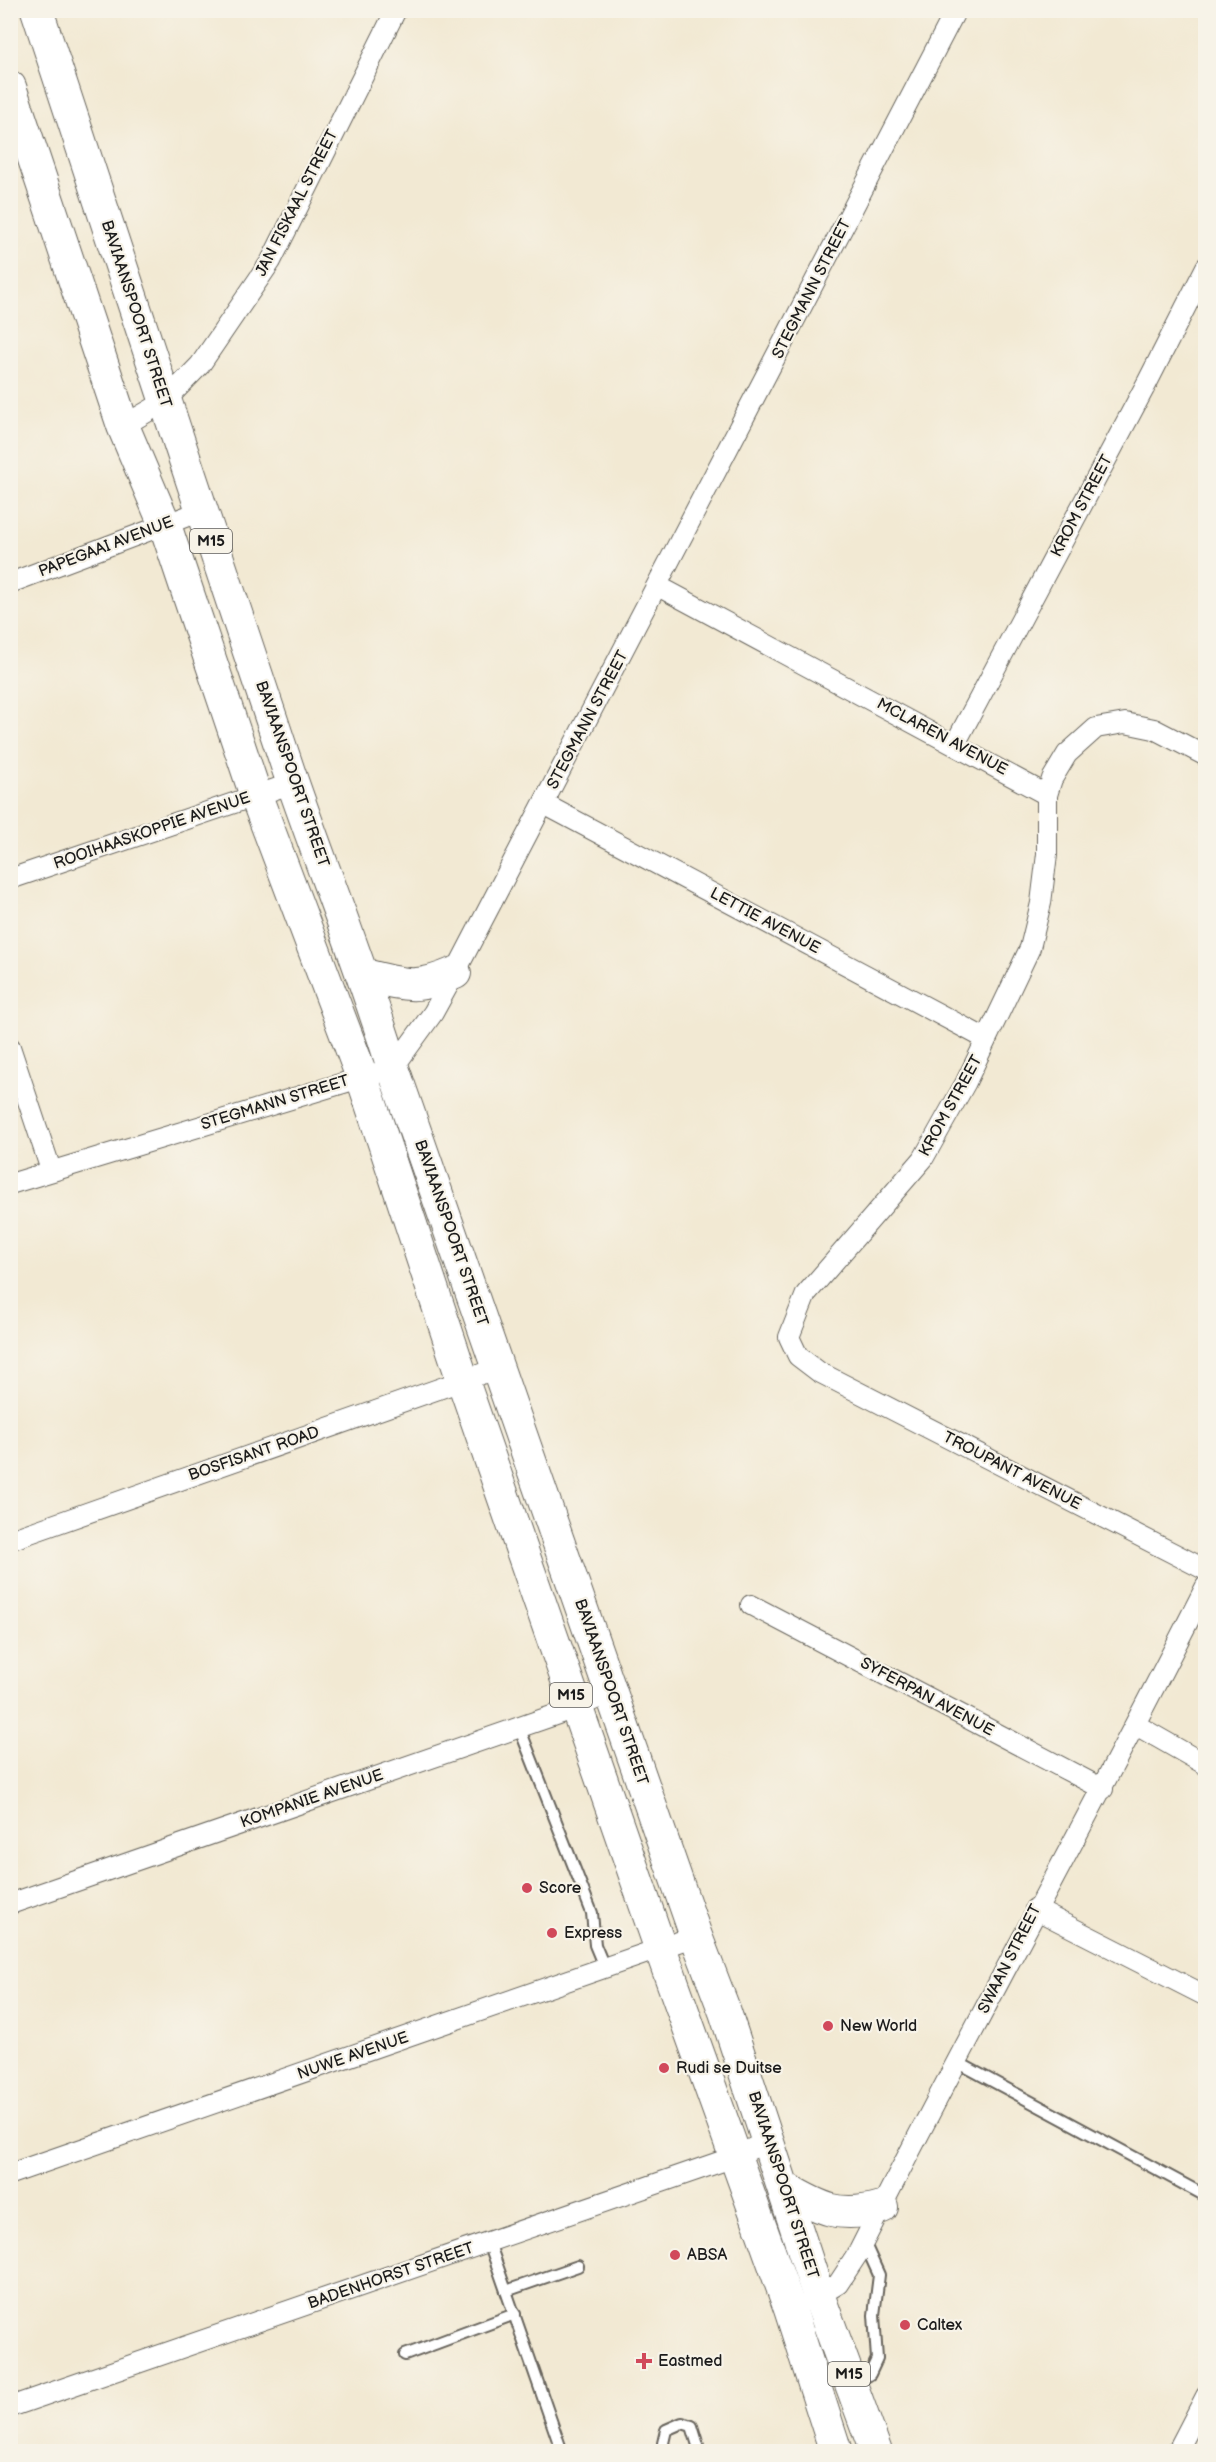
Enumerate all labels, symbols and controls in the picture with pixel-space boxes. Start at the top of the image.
street label: JAN FISKAAL STREET [252,126,342,280]
street label: STEGMANN STREET [769,216,856,362]
street label: BAVIAANSPOORT STREET [97,218,175,410]
street label: KROM STREET [1047,451,1117,560]
street label: PAPEGAAI AVENUE [36,513,176,581]
road number: M15 [190,529,232,553]
street label: STEGMANN STREET [543,647,633,792]
street label: BAVIAANSPOORT STREET [251,678,333,870]
street label: MCLAREN AVENUE [873,694,1011,780]
street label: ROOIHAASKOPPIE AVENUE [51,788,253,874]
street label: LETTIE AVENUE [707,884,823,958]
street label: KROM STREET [915,1052,987,1160]
street label: STEGMANN STREET [199,1071,352,1135]
street label: BAVIAANSPOORT STREET [410,1137,492,1329]
street label: BOSFISANT ROAD [186,1423,322,1485]
street label: TROUPANT AVENUE [940,1428,1084,1514]
street label: BAVIAANSPOORT STREET [570,1596,652,1788]
street label: SYFERPAN AVENUE [857,1654,997,1740]
road number: M15 [550,1683,592,1707]
street label: KOMPANIE AVENUE [238,1766,386,1832]
place label: Score [539,1879,582,1898]
marker: Score [520,1881,534,1895]
street label: SWAAN STREET [974,1901,1046,2017]
place label: Express [564,1924,622,1943]
marker: Express [545,1926,559,1940]
place label: New World [840,2017,917,2036]
marker: New World [821,2019,835,2033]
street label: NUWE AVENUE [295,2028,411,2084]
place label: Rudi se Duitse [676,2059,782,2078]
marker: Rudi se Duitse [657,2061,671,2075]
street label: BAVIAANSPOORT STREET [744,2089,822,2281]
street label: BADENHORST STREET [305,2239,477,2313]
place label: ABSA [687,2246,727,2265]
marker: ABSA [668,2248,682,2262]
place label: Caltex [917,2316,963,2335]
marker: Caltex [898,2318,912,2332]
marker: Eastmed [635,2352,653,2370]
place label: Eastmed [658,2352,722,2371]
road number: M15 [828,2362,870,2386]

